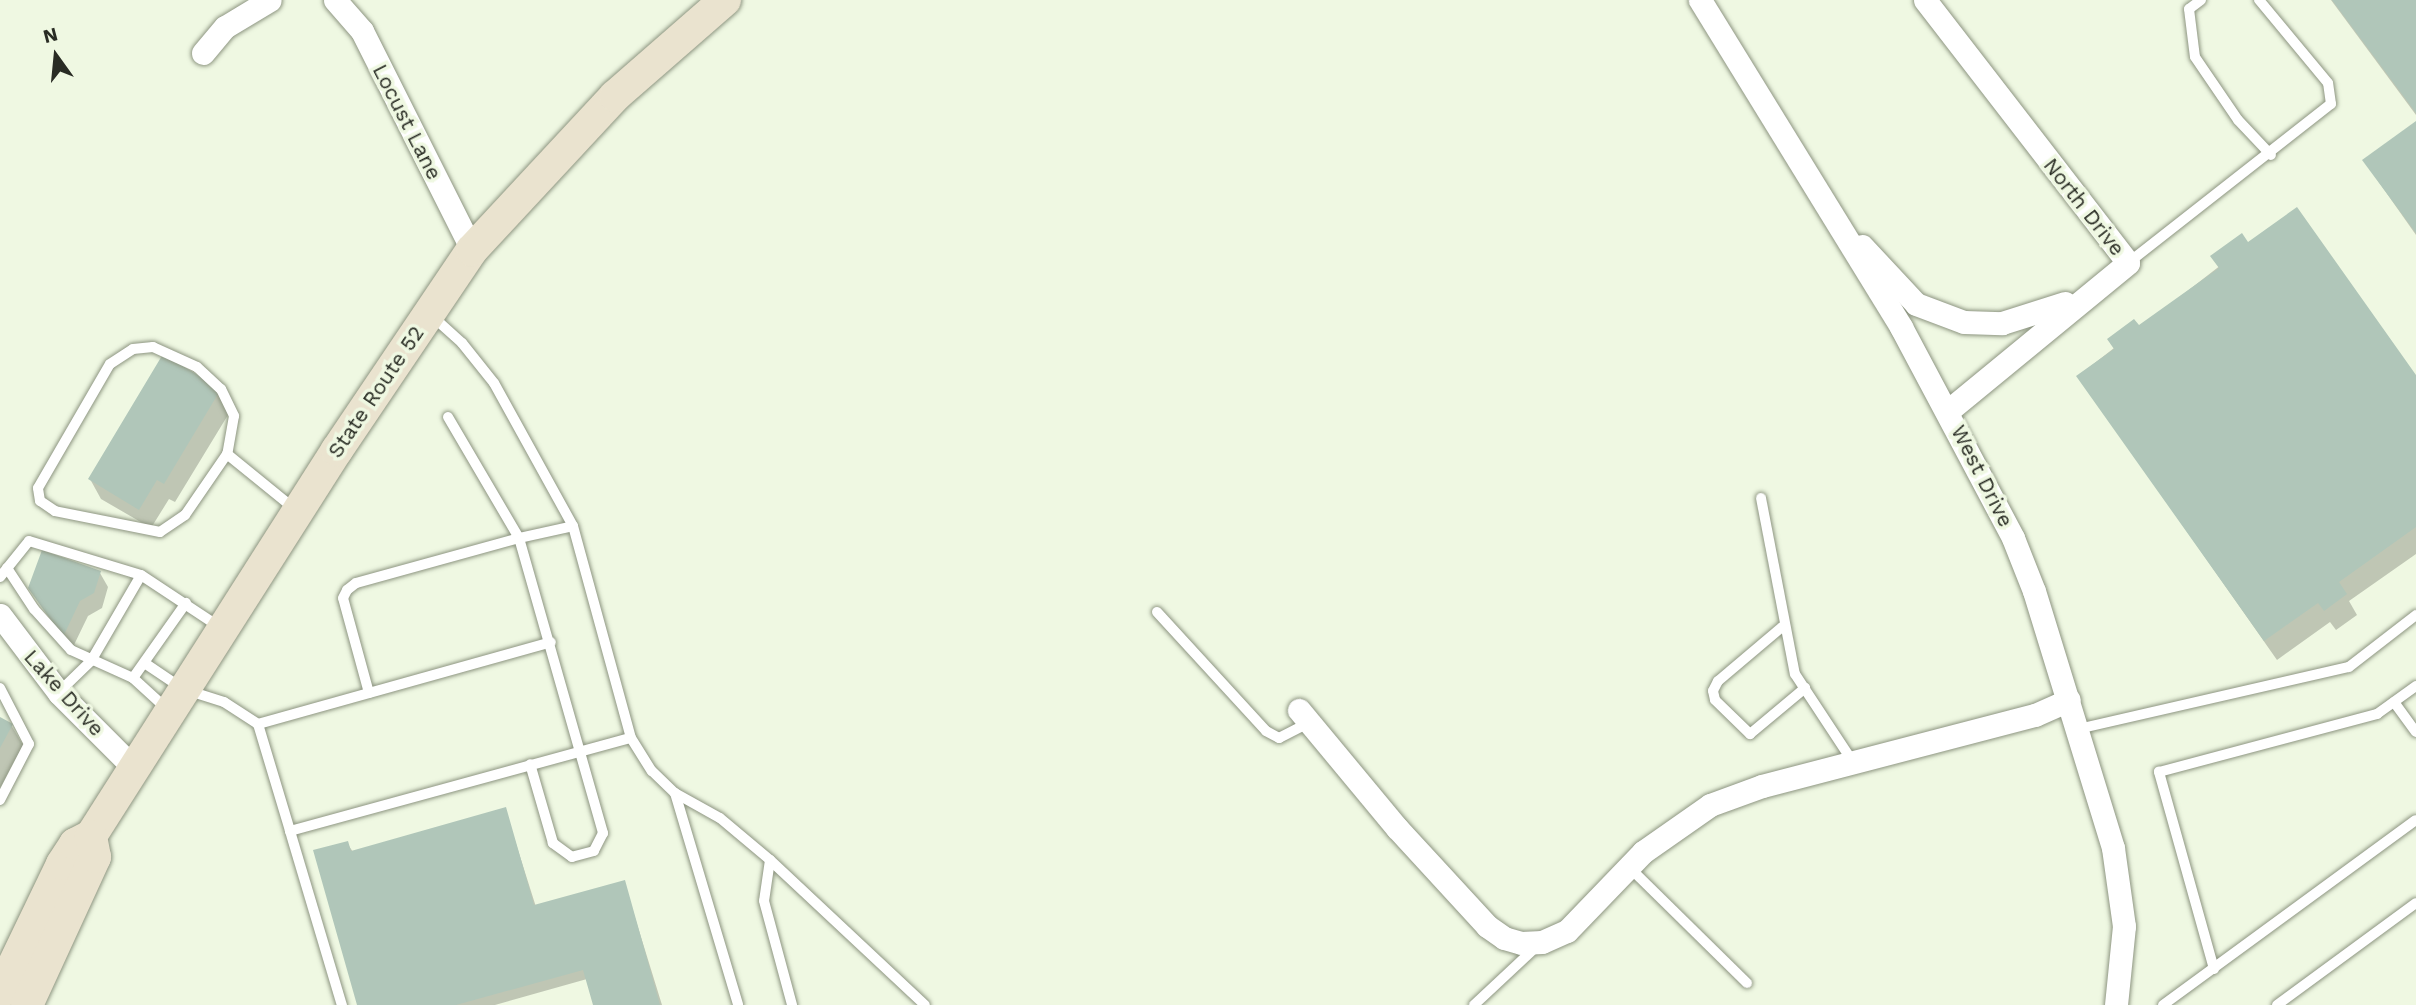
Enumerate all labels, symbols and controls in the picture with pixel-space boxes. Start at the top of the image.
north arrow [21,21,91,91]
text: N [41,22,60,48]
street label: Locust Lane [367,60,447,184]
street label: North Drive [2038,153,2130,261]
street label: State Route 52 [323,321,429,463]
street label: West Drive [1946,421,2018,531]
street label: Lake Drive [19,645,109,741]

